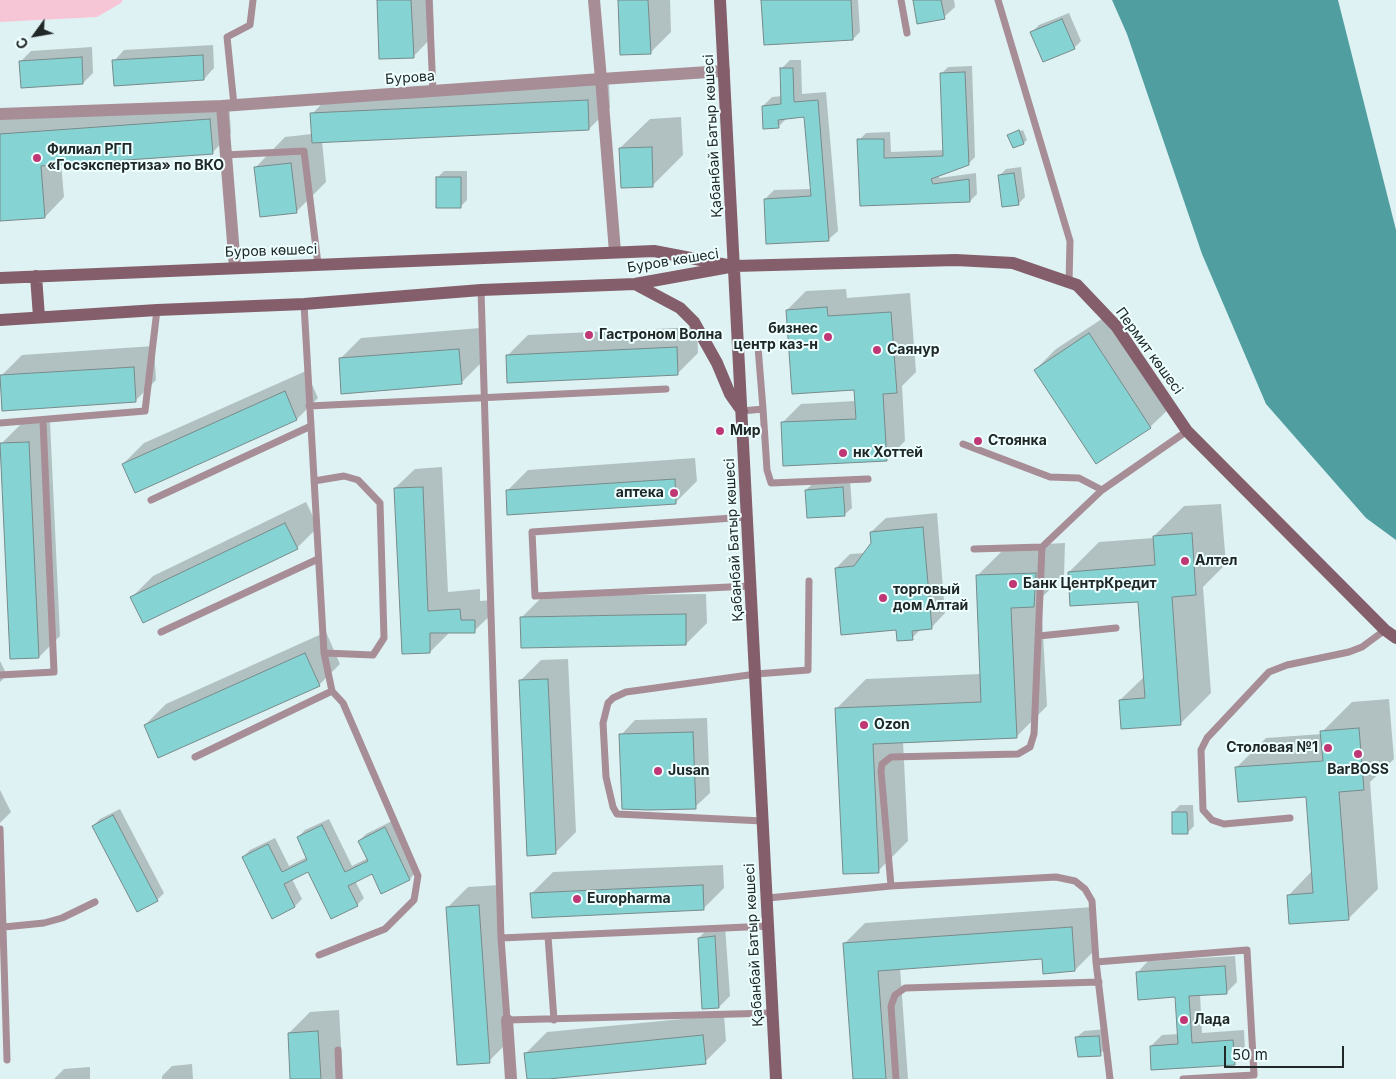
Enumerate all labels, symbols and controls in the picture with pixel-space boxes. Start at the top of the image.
north arrow [10,10,60,60]
text: С [12,34,32,52]
street label: Қабанбай Батыр көшесі [700,54,726,218]
street label: Бурова [385,68,435,88]
place label: Филиал РГП «Госэкспертиза» по ВКО [47,142,224,174]
marker: Филиал РГП «Госэкспертиза» по ВКО [31,152,43,164]
street label: Буров көшесі [225,241,317,261]
street label: Буров көшесі [626,245,720,277]
street label: Пермит көшесі [1112,304,1186,398]
place label: бизнес центр каз-н [734,321,818,354]
place label: Гастроном Волна [599,327,722,343]
marker: Гастроном Волна [583,329,595,341]
marker: бизнес центр каз-н [822,331,834,343]
place label: Саянур [887,342,940,358]
marker: Саянур [871,344,883,356]
place label: Мир [730,423,761,439]
marker: Мир [714,425,726,437]
place label: Стоянка [988,433,1047,449]
marker: Стоянка [972,435,984,447]
place label: нк Хоттей [853,445,923,461]
marker: нк Хоттей [837,447,849,459]
street label: Қабанбай Батыр көшесі [721,458,747,622]
place label: аптека [616,485,664,501]
marker: аптека [668,487,680,499]
place label: Алтел [1195,553,1238,569]
marker: Алтел [1179,555,1191,567]
place label: Банк ЦентрКредит [1023,576,1157,592]
marker: Банк ЦентрКредит [1007,578,1019,590]
place label: торговый дом Алтай [893,582,968,614]
marker: торговый дом Алтай [877,592,889,604]
place label: Ozon [874,717,910,733]
marker: Ozon [858,719,870,731]
place label: Столовая №1 [1226,740,1318,756]
marker: Столовая №1 [1322,742,1334,754]
marker: BarBOSS [1352,748,1364,760]
place label: BarBOSS [1327,762,1389,778]
place label: Jusan [668,763,710,779]
marker: Jusan [652,765,664,777]
street label: Қабанбай Батыр көшесі [741,863,767,1027]
place label: Europharma [587,891,671,907]
marker: Europharma [571,893,583,905]
place label: Лада [1194,1012,1230,1028]
marker: Лада [1178,1014,1190,1026]
scale bar [1226,1036,1346,1068]
text: 50 m [1232,1045,1268,1064]

